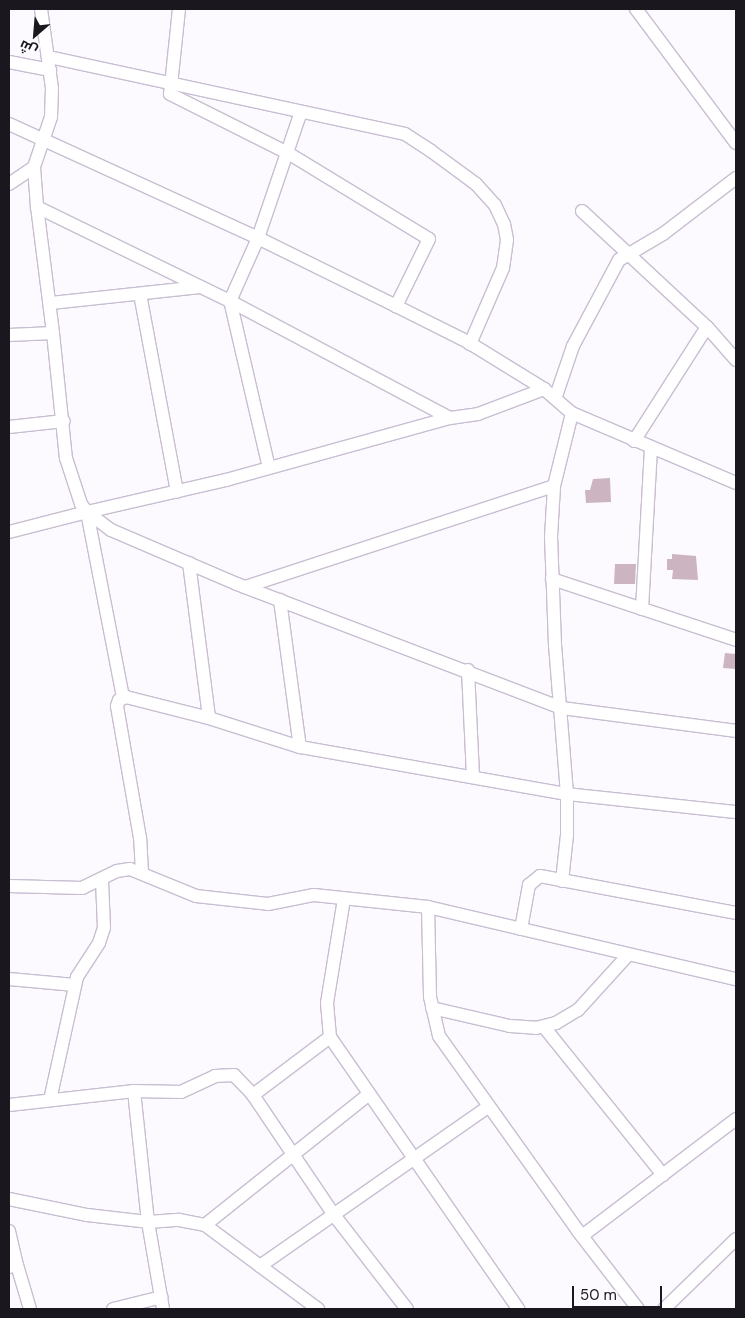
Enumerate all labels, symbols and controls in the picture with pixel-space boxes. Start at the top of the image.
north arrow [10,10,60,60]
text: ش [16,36,40,60]
scale bar [575,1276,665,1308]
text: 50 m [580,1285,617,1305]

